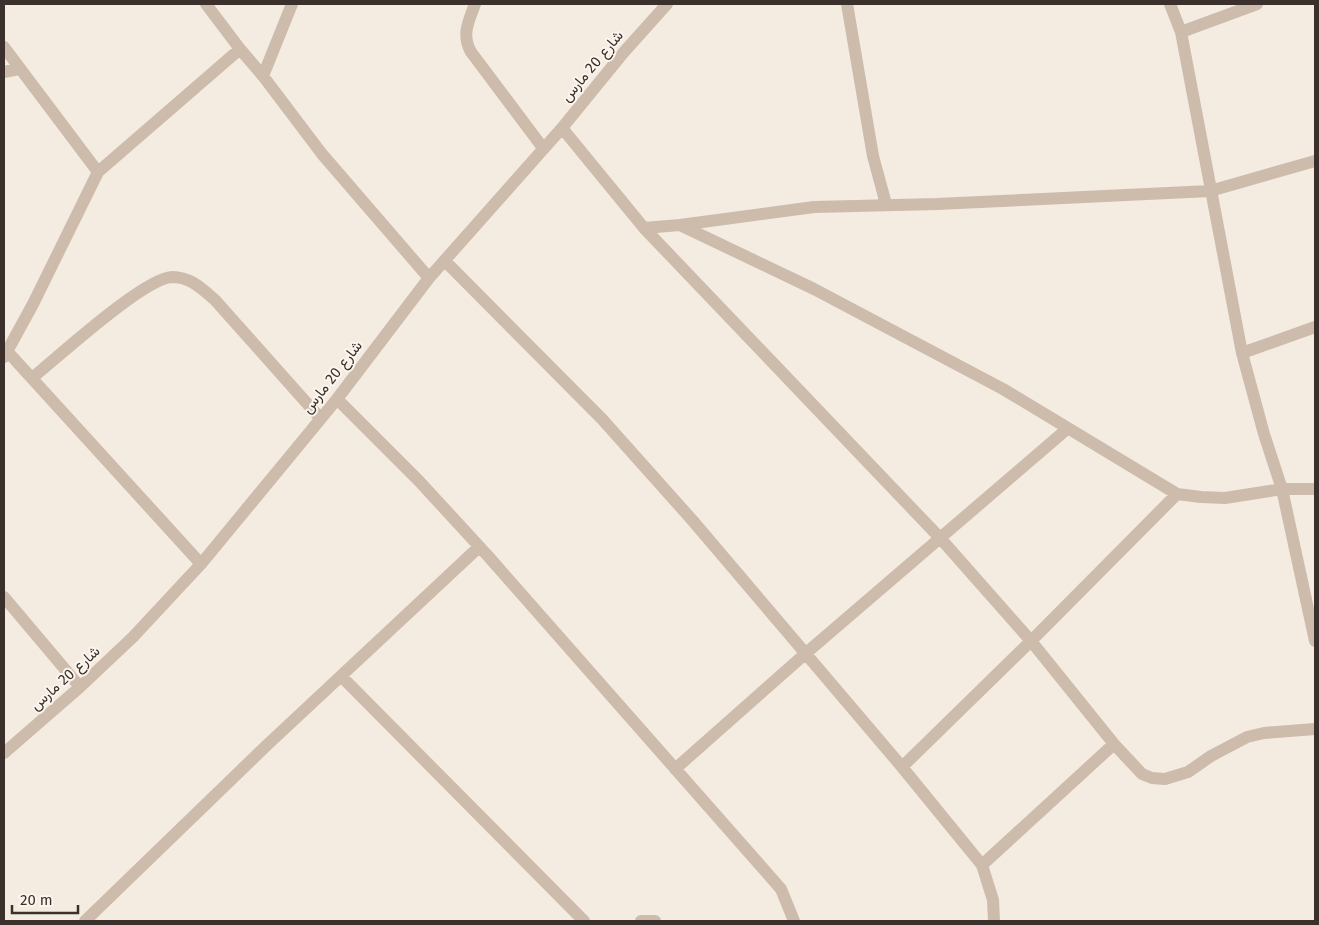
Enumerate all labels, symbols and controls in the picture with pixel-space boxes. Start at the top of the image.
street label: شارع 20 مارس [557,27,629,107]
street label: شارع 20 مارس [298,337,368,418]
street label: شارع 20 مارس [26,642,105,715]
scale bar [12,882,79,914]
text: 20 m [20,891,53,909]

